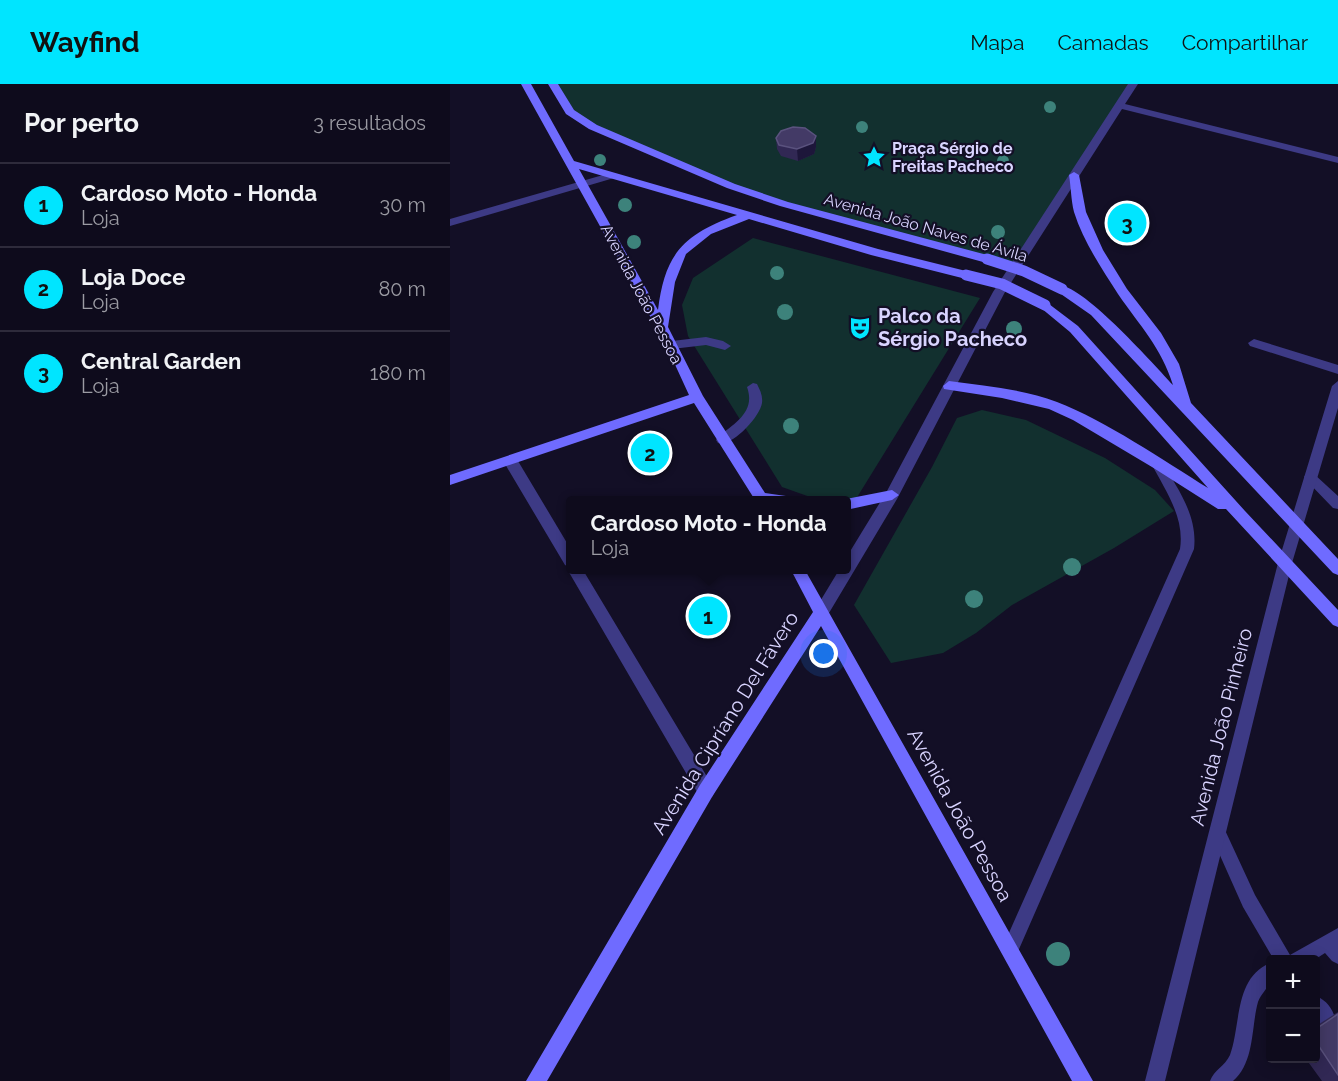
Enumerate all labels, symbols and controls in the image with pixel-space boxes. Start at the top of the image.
text: Wayfind [30,26,140,59]
text: Mapa [970,30,1024,55]
text: Camadas [1057,30,1149,55]
text: Compartilhar [1182,30,1308,55]
text: Por perto [24,108,139,138]
text: 3 resultados [313,111,426,135]
place label: Praça Sérgio de Freitas Pacheco [892,139,1014,176]
place icon: Praça Sérgio de Freitas Pacheco [861,144,887,170]
text: Cardoso Moto - Honda [81,180,317,206]
street label: Avenida João Naves de Ávila [822,188,1030,266]
text: 1 [39,193,48,217]
text: 30 m [380,193,426,217]
pin: 3 [1108,200,1146,246]
text: Loja [81,206,120,230]
street label: Avenida João Pessoa [597,221,686,367]
text: Loja Doce [81,264,185,290]
text: 2 [38,277,49,301]
text: 80 m [378,277,426,301]
text: Loja [81,290,120,314]
place label: Palco da Sérgio Pacheco [878,304,1027,351]
theatre icon: Palco da Sérgio Pacheco [847,315,873,341]
text: Central Garden [81,348,241,374]
text: 3 [38,361,49,385]
text: 180 m [370,361,426,385]
text: Loja [81,374,120,398]
pin: 2 [630,430,670,476]
popup [566,496,851,574]
text: Cardoso Moto - Honda [590,510,827,536]
text: Loja [590,536,629,560]
pin: 1 [688,594,728,638]
street label: Avenida Cipríano Del Fávero [646,607,804,839]
street label: Avenida João Pinheiro [1185,626,1257,828]
your location [809,639,838,668]
street label: Avenida João Pessoa [902,724,1018,906]
map controls [1266,955,1320,1063]
button: + [1266,955,1320,1009]
button: − [1266,1009,1320,1063]

